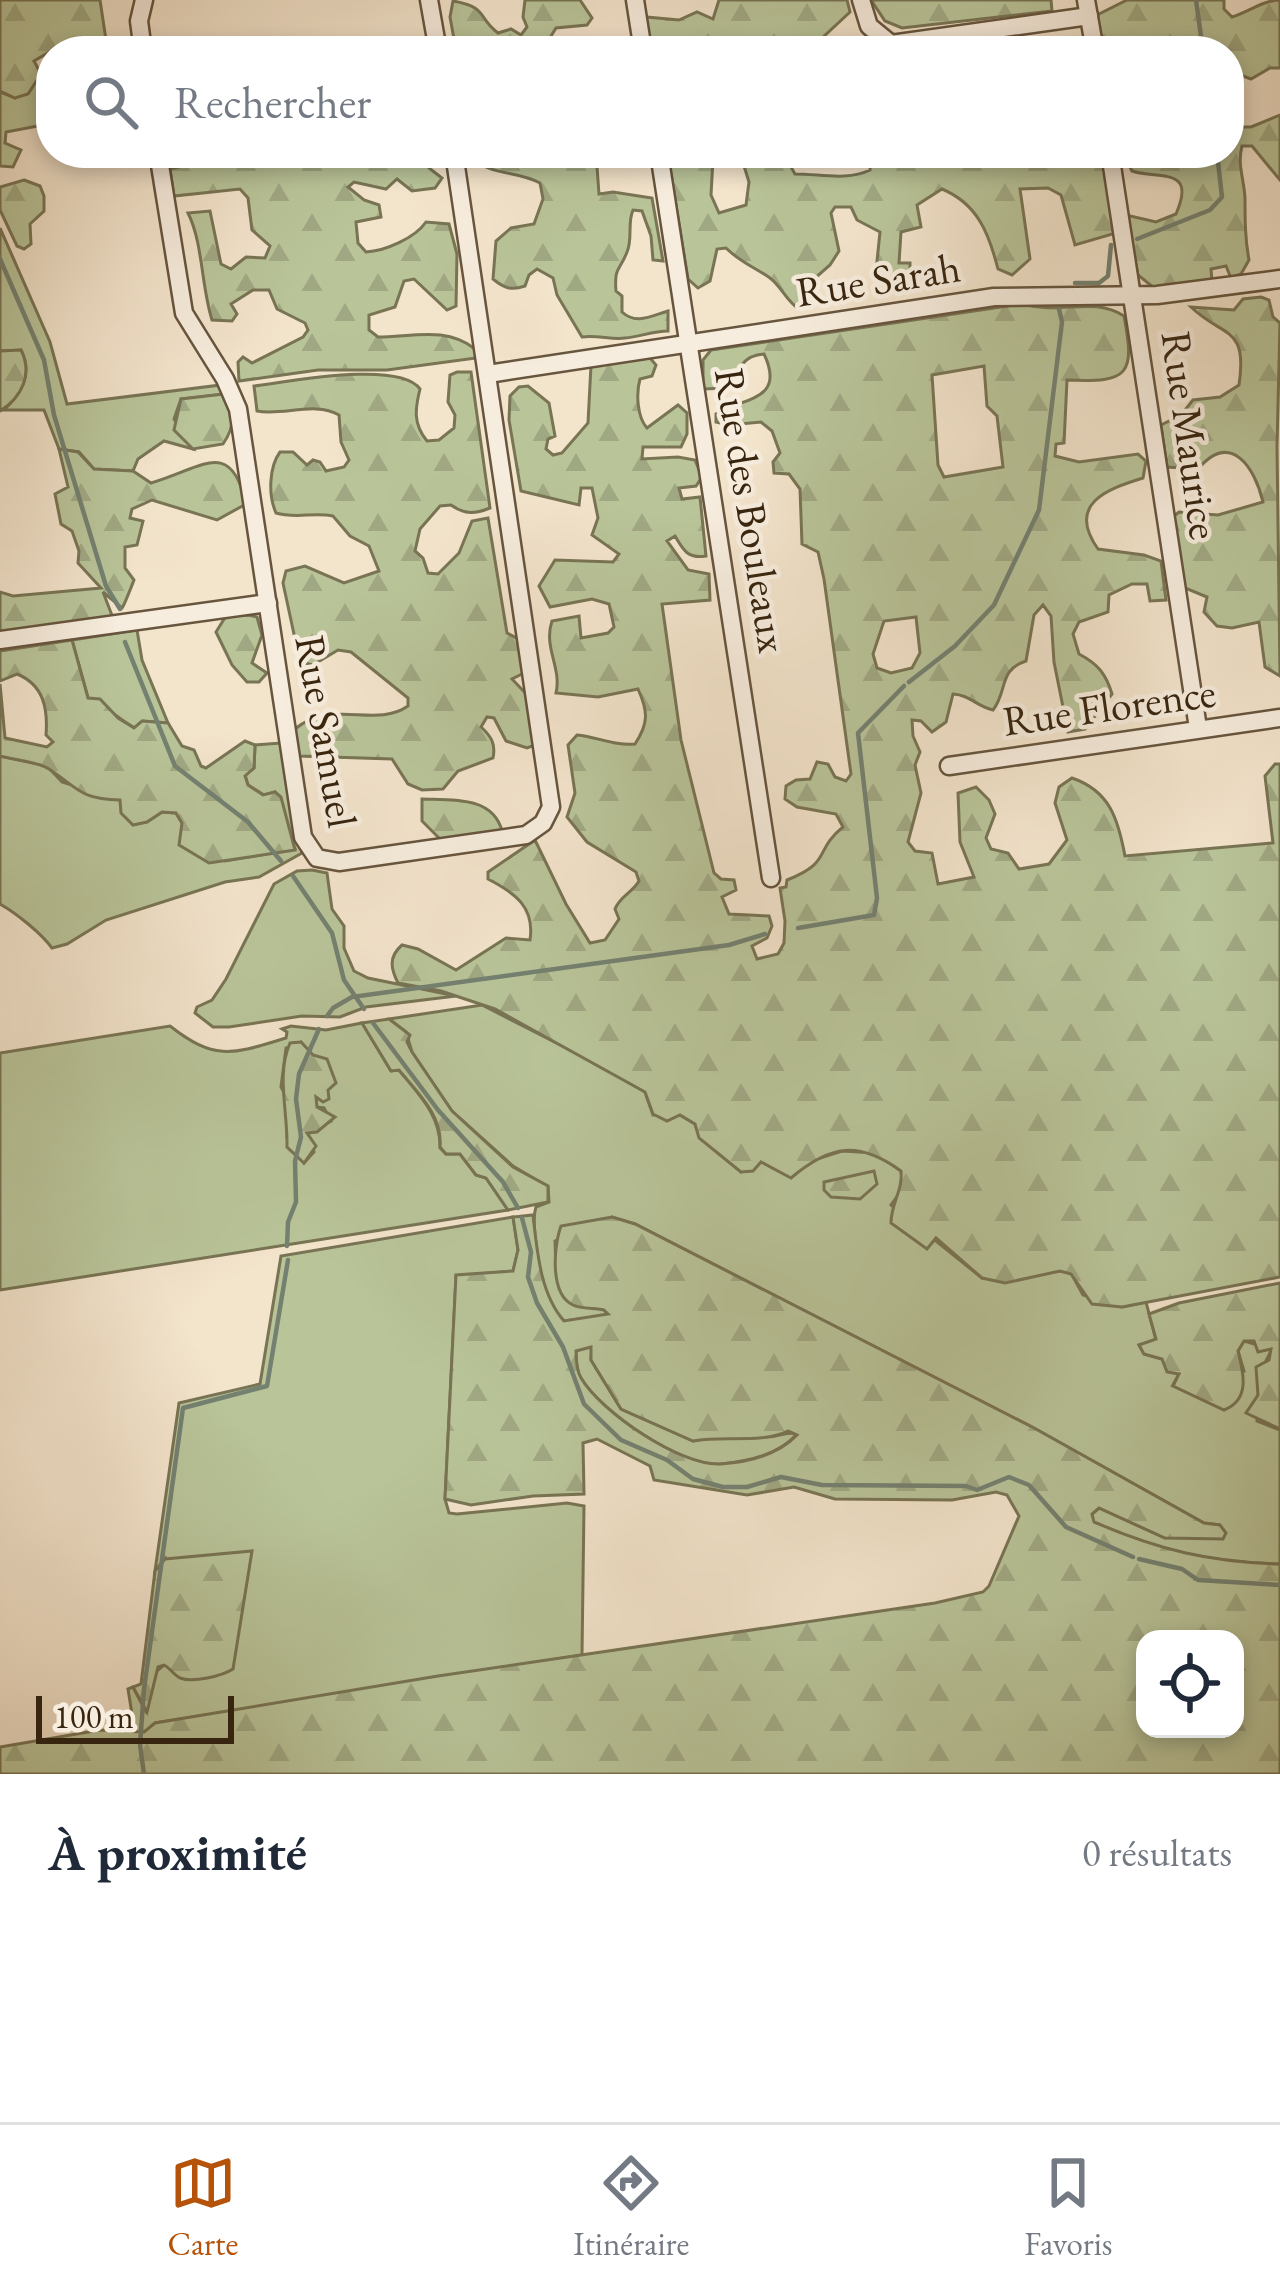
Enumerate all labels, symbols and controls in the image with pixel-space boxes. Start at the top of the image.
search box [36,36,1244,168]
icon: search [78,69,144,135]
text: Rechercher [174,73,371,131]
street label: Rue Sarah [792,239,964,320]
street label: Rue Maurice [1149,327,1232,543]
street label: Rue des Bouleaux [702,364,801,656]
street label: Rue Samuel [283,631,370,832]
street label: Rue Florence [999,664,1219,749]
map controls [1136,1630,1244,1738]
button: locate [1136,1630,1244,1738]
scale bar [36,1690,234,1743]
text: 100 m [54,1695,134,1738]
text: À proximité [48,1819,307,1885]
text: 0 résultats [1082,1827,1232,1878]
tab: Carte [167,2150,238,2265]
tab: Itinéraire [573,2150,689,2265]
tab: Favoris [1024,2150,1113,2265]

